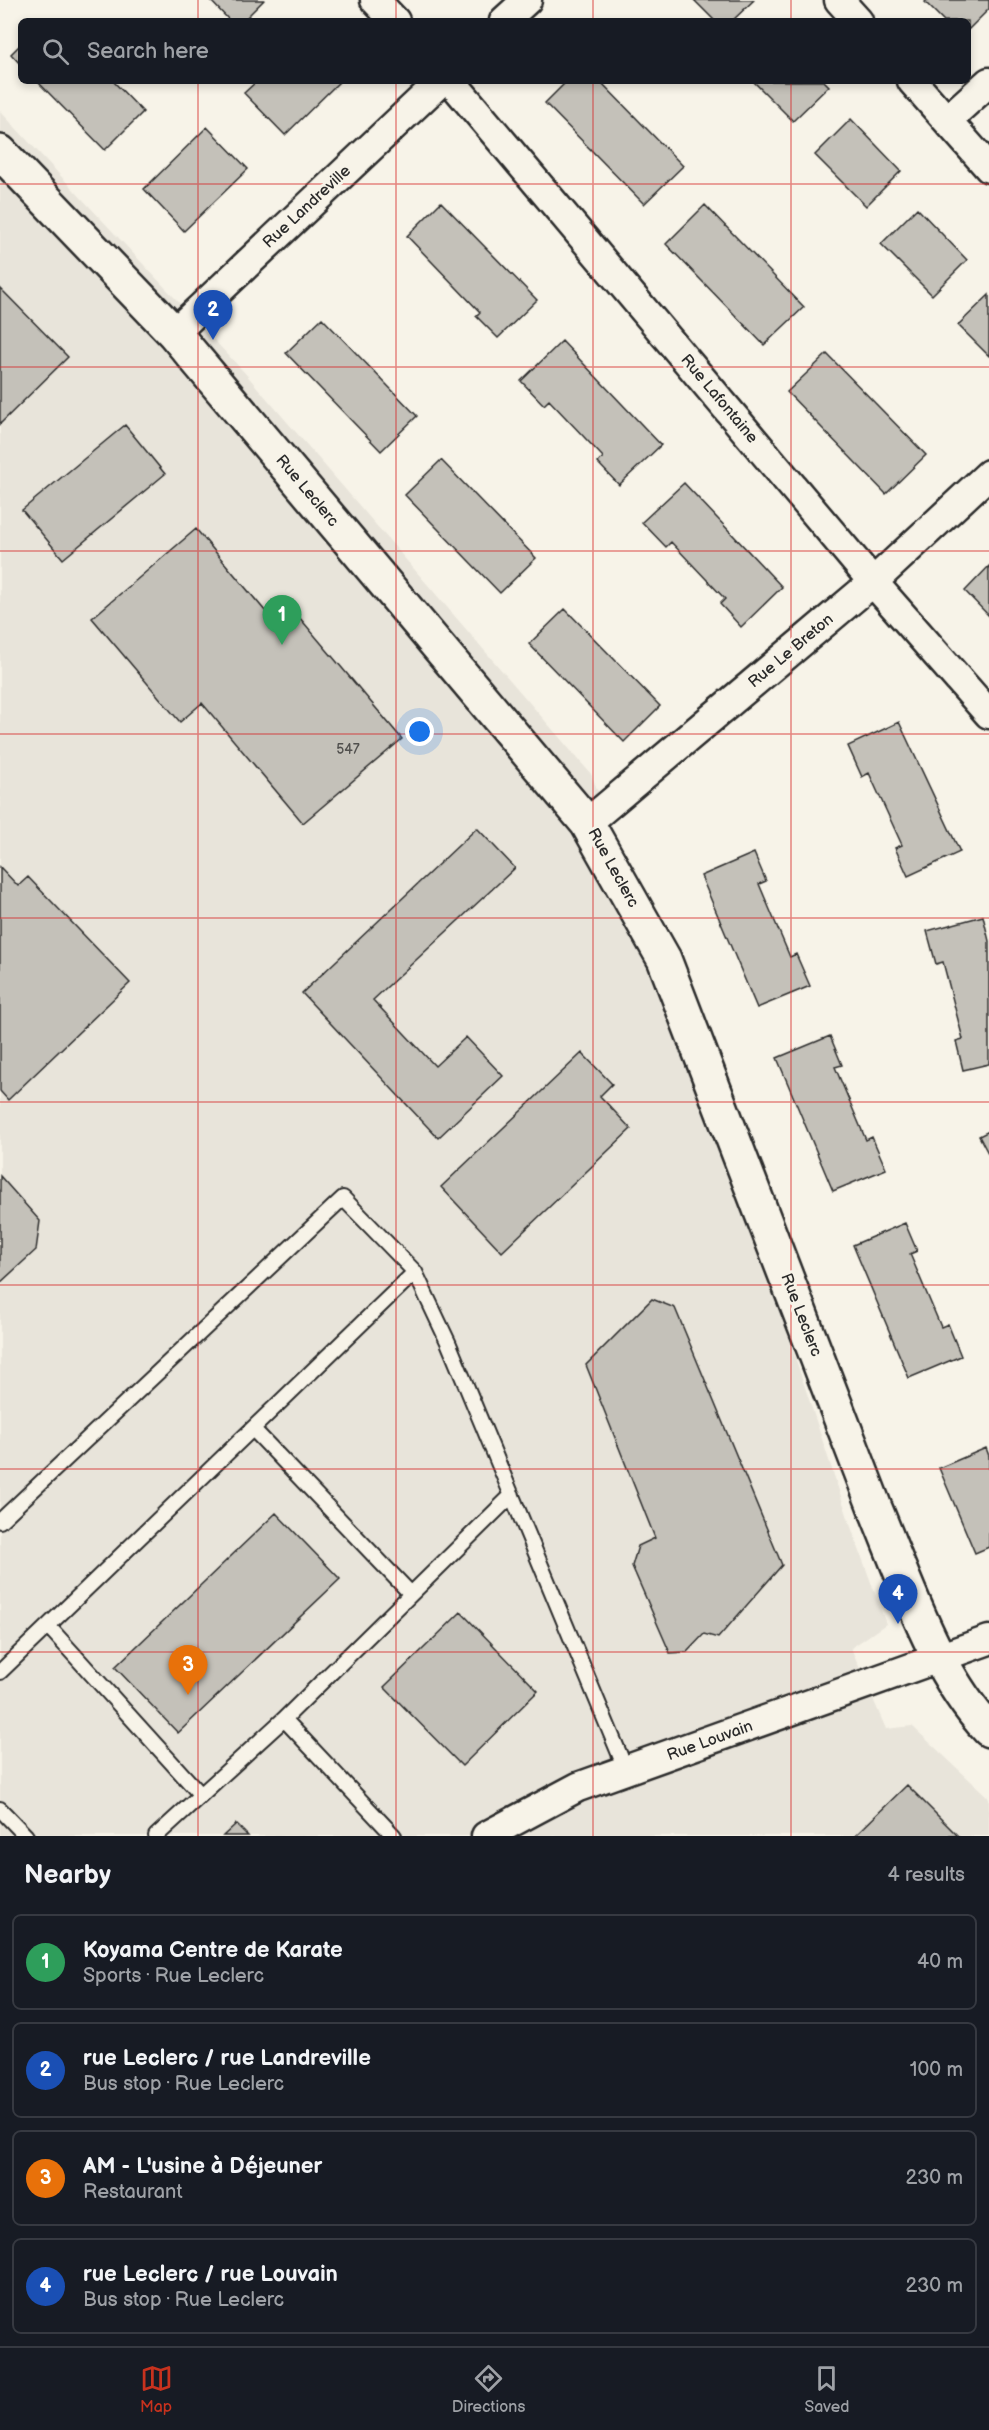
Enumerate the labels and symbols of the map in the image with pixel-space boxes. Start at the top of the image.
street label: Rue Landreville [259,161,355,252]
pin: 2 [194,290,232,340]
street label: Rue Lafontaine [676,351,762,448]
street label: Rue Leclerc [272,451,342,531]
pin: 1 [262,596,302,645]
street label: Rue Le Breton [745,610,837,692]
your location [405,717,434,746]
house number: 547 [336,741,360,758]
street label: Rue Leclerc [583,825,643,911]
street label: Rue Leclerc [776,1271,826,1359]
pin: 4 [878,1574,918,1624]
pin: 3 [168,1646,207,1695]
street label: Rue Louvain [664,1717,756,1765]

